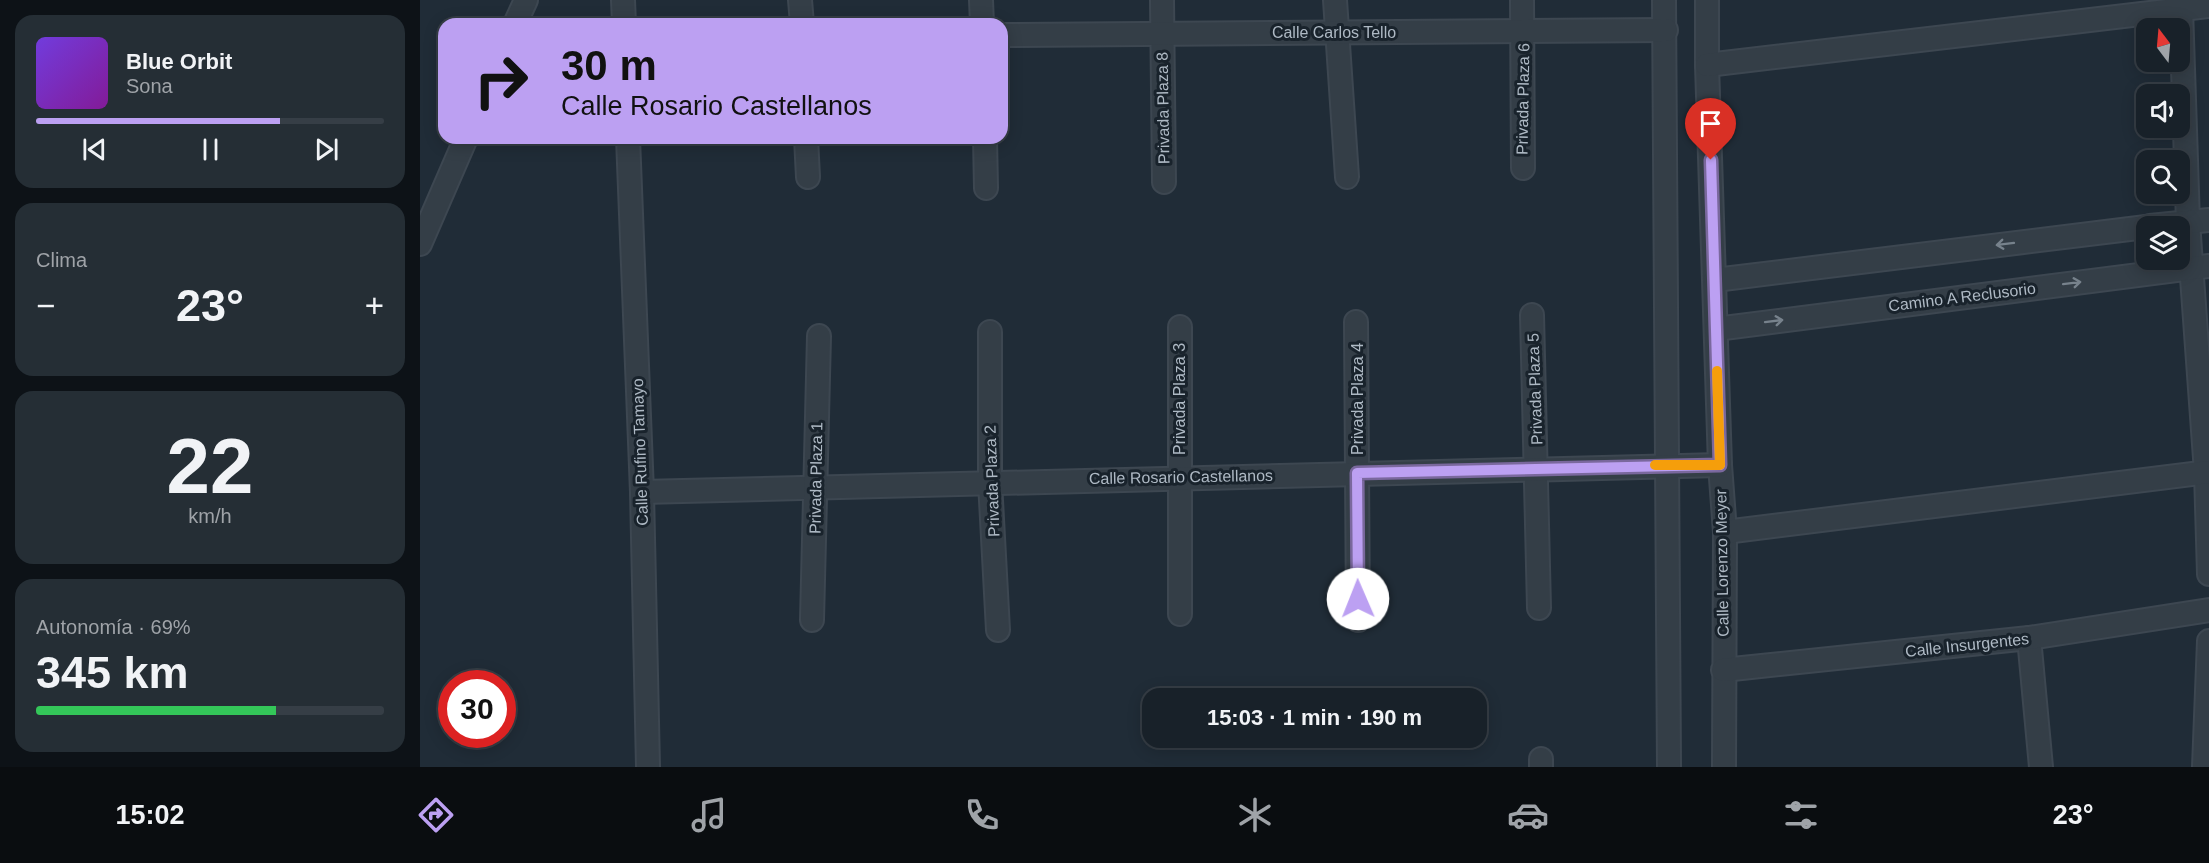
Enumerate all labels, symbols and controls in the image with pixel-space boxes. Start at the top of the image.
north arrow [2136,18,2190,72]
map controls [2136,18,2190,270]
street label: Calle Carlos Tello [1272,24,1396,41]
icon: right [462,42,540,120]
text: 30 m [561,42,657,89]
street label: Privada Plaza 6 [1514,43,1532,155]
text: Blue Orbit [126,49,232,74]
street label: Privada Plaza 8 [1154,52,1172,164]
text: Sona [126,75,173,97]
button: sound [2136,84,2190,138]
text: Calle Rosario Castellanos [561,91,872,121]
pin [1685,98,1736,160]
icon: arrive [1694,107,1727,140]
icon: previous [78,133,111,166]
icon: pause [194,133,227,166]
icon: next [310,133,343,166]
button: search [2136,150,2190,204]
button: layers [2136,216,2190,270]
one-way arrow [1996,239,2015,250]
text: Clima [36,249,87,271]
one-way arrow [2061,278,2081,289]
text: 23° [176,280,244,331]
street label: Camino A Reclusorio [1887,280,2037,314]
text: − [36,287,55,324]
text: + [365,287,384,324]
one-way arrow [1764,316,1783,327]
street label: Privada Plaza 5 [1525,333,1545,445]
street label: Privada Plaza 3 [1171,343,1188,455]
street label: Privada Plaza 4 [1349,343,1366,455]
street label: Calle Rufino Tamayo [629,378,651,526]
text: 22 [167,422,253,510]
street label: Privada Plaza 1 [807,422,825,534]
street label: Privada Plaza 2 [982,425,1002,537]
street label: Calle Rosario Castellanos [1089,467,1273,487]
street label: Calle Lorenzo Meyer [1712,488,1732,637]
text: km/h [188,505,232,527]
position arrow [1326,567,1390,631]
text: Autonomía · 69% [36,616,191,638]
street label: Calle Insurgentes [1904,630,2030,660]
text: 345 km [36,647,189,698]
speed limit sign: 30 [438,670,516,748]
text: 15:03 · 1 min · 190 m [1207,705,1422,730]
icon: directions [415,794,457,836]
icon: music [688,794,730,836]
icon: phone [961,794,1003,836]
icon: climate [1234,794,1276,836]
icon: car [1507,794,1549,836]
icon: filters [1780,794,1822,836]
text: 15:02 [115,800,185,830]
text: 23° [2053,800,2093,830]

